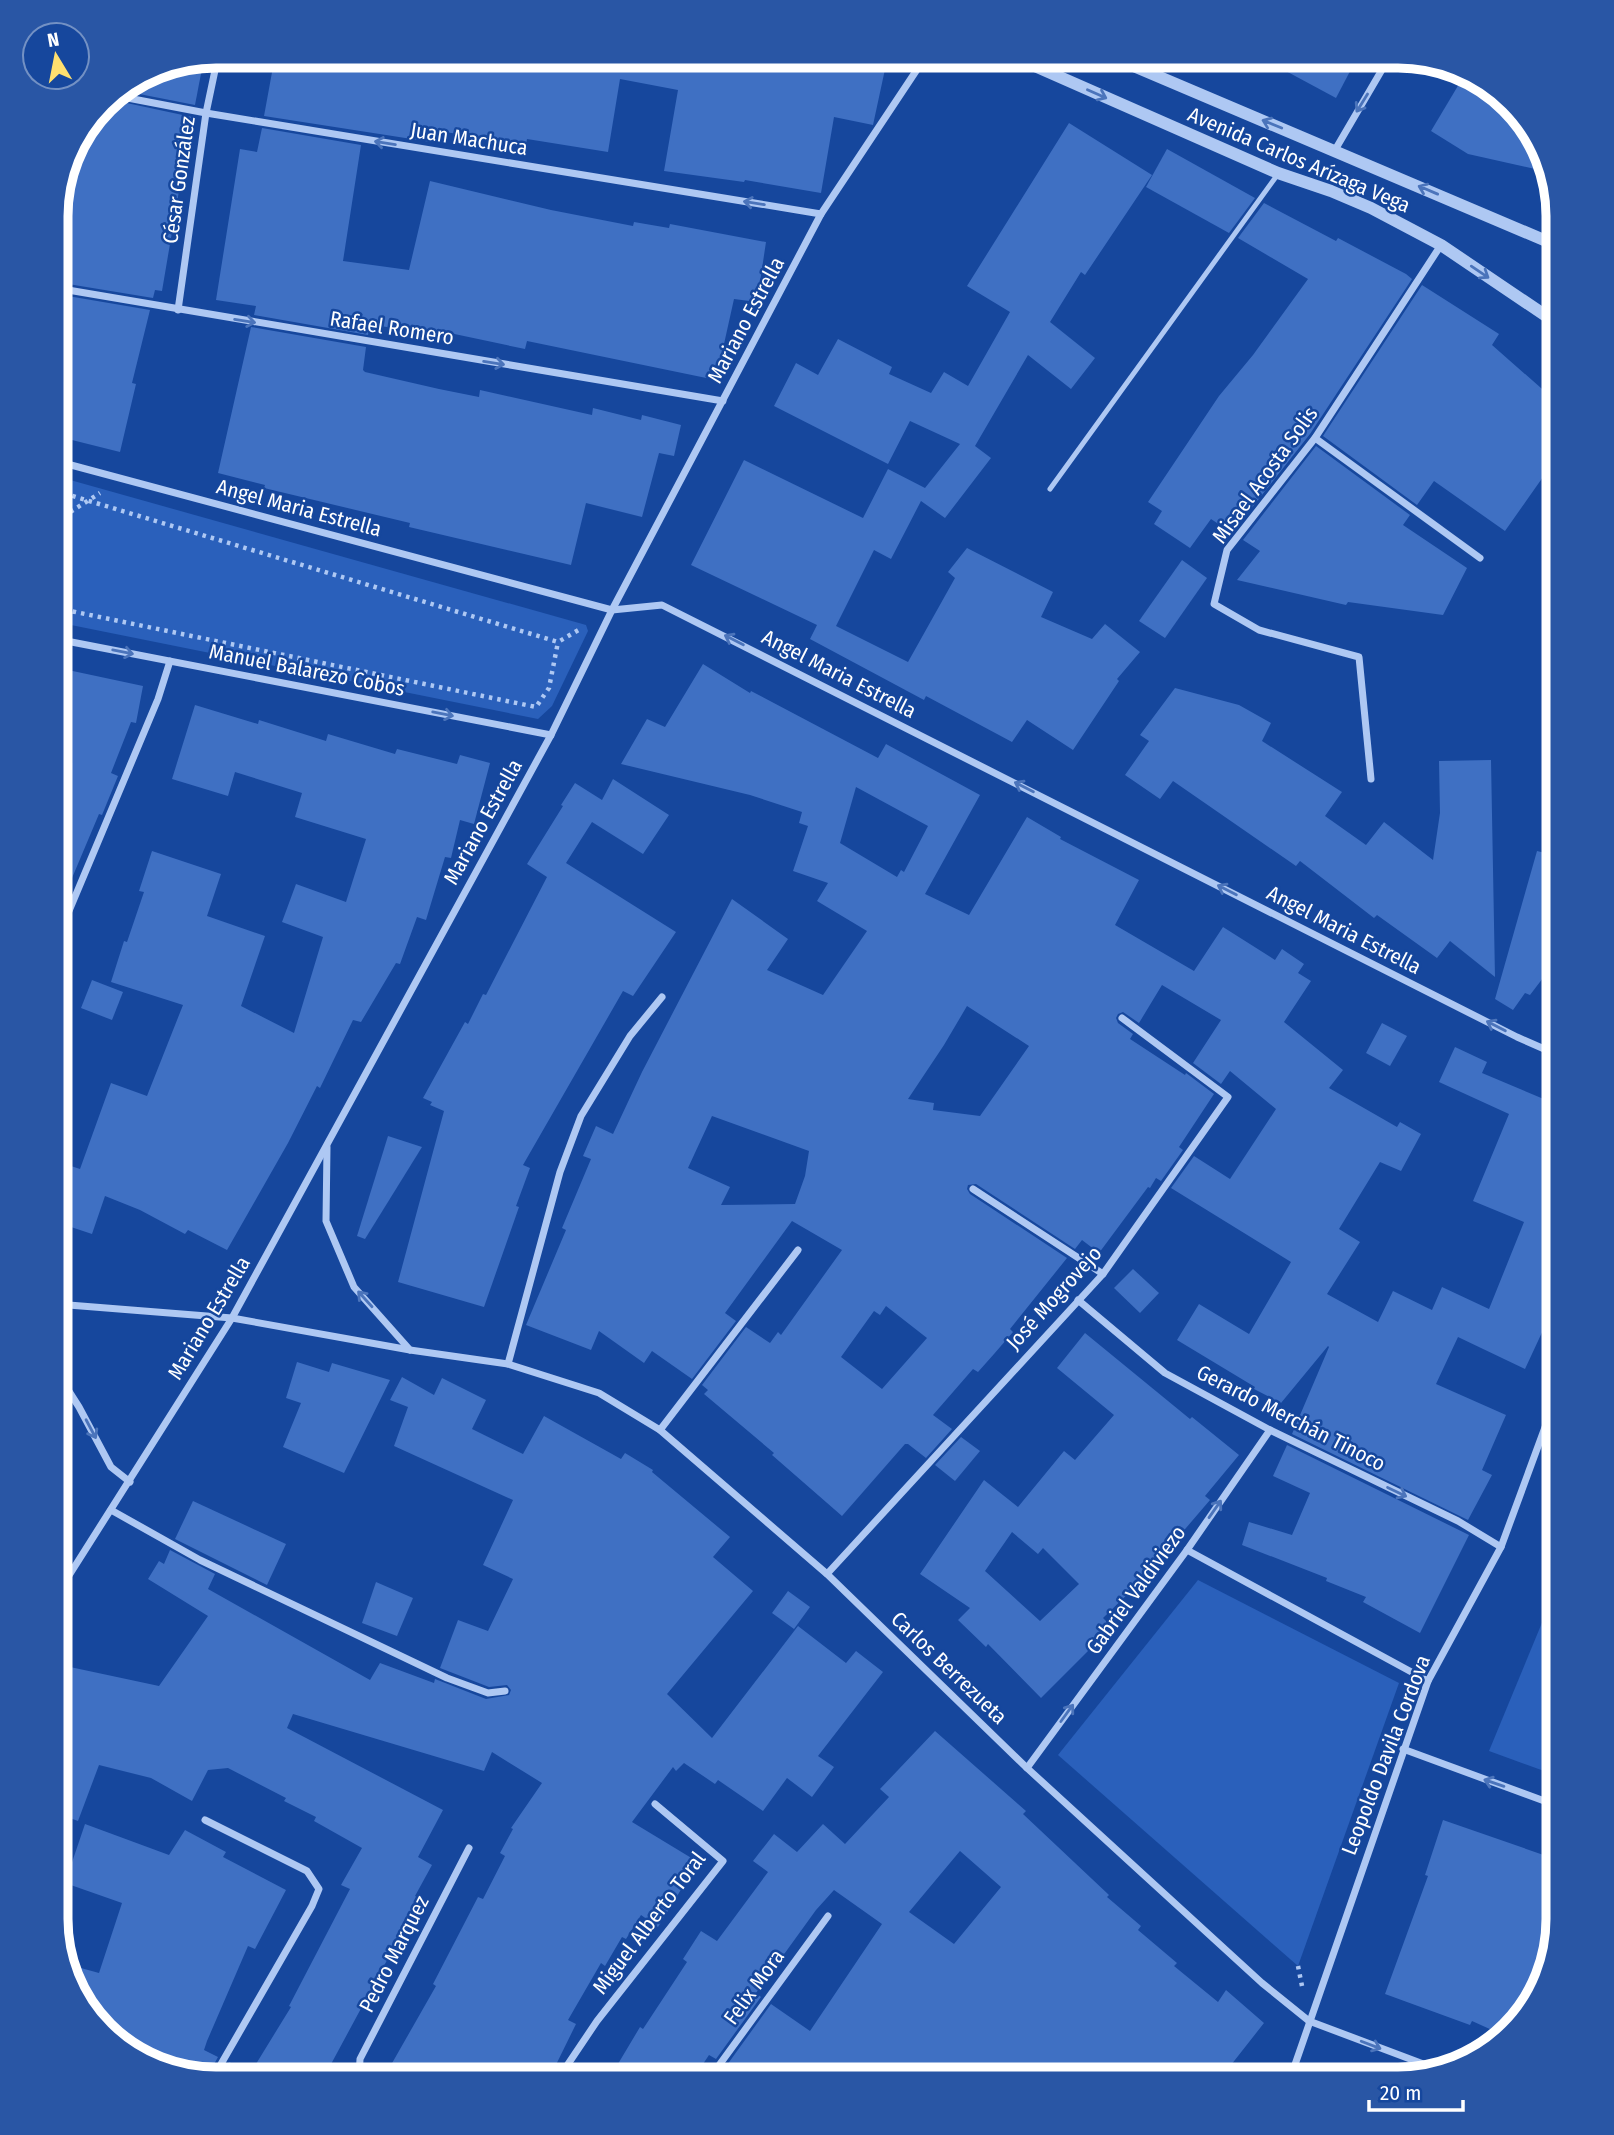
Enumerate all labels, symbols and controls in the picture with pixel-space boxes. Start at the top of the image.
north arrow [21,21,91,91]
text: N [46,27,61,52]
one-way arrow [1086,88,1107,101]
one-way arrow [1354,92,1368,112]
street label: Avenida Carlos Arízaga Vega [1184,101,1414,219]
street label: César González [157,115,201,245]
street label: Juan Machuca [409,117,529,161]
one-way arrow [1261,117,1283,130]
one-way arrow [374,136,396,149]
one-way arrow [1418,183,1439,196]
one-way arrow [743,196,766,209]
street label: Mariano Estrella [702,252,790,388]
one-way arrow [1470,264,1489,279]
street label: Rafael Romero [328,305,456,351]
one-way arrow [233,315,256,328]
one-way arrow [482,357,505,370]
street label: Misael Acosta Solis [1207,401,1323,549]
street label: Angel Maria Estrella [214,474,384,542]
street label: Angel Maria Estrella [758,624,920,724]
one-way arrow [724,633,745,647]
street label: Manuel Balarezo Cobos [207,638,407,702]
one-way arrow [111,646,134,659]
one-way arrow [431,708,454,722]
street label: Mariano Estrella [438,755,528,889]
one-way arrow [1015,780,1035,794]
street label: Angel Maria Estrella [1263,880,1425,980]
one-way arrow [1218,883,1238,897]
one-way arrow [1486,1019,1507,1033]
street label: José Mogrovejo [1001,1241,1107,1355]
street label: Mariano Estrella [162,1252,256,1384]
one-way arrow [357,1291,373,1309]
street label: Gerardo Merchán Tinoco [1192,1359,1390,1477]
one-way arrow [85,1418,98,1439]
one-way arrow [1386,1486,1407,1499]
one-way arrow [1208,1500,1222,1519]
street label: Gabriel Valdiviezo [1081,1520,1191,1660]
street label: Carlos Berrezueta [886,1606,1012,1730]
street label: Leopoldo Davila Cordova [1336,1651,1436,1859]
one-way arrow [1060,1704,1075,1723]
one-way arrow [1483,1776,1505,1788]
street label: Miguel Alberto Toral [587,1846,711,1999]
street label: Pedro Marquez [353,1891,435,2017]
street label: Felix Mora [718,1944,790,2030]
one-way arrow [1360,2039,1381,2052]
scale bar [1369,2068,1464,2112]
text: 20 m [1380,2080,1421,2106]

